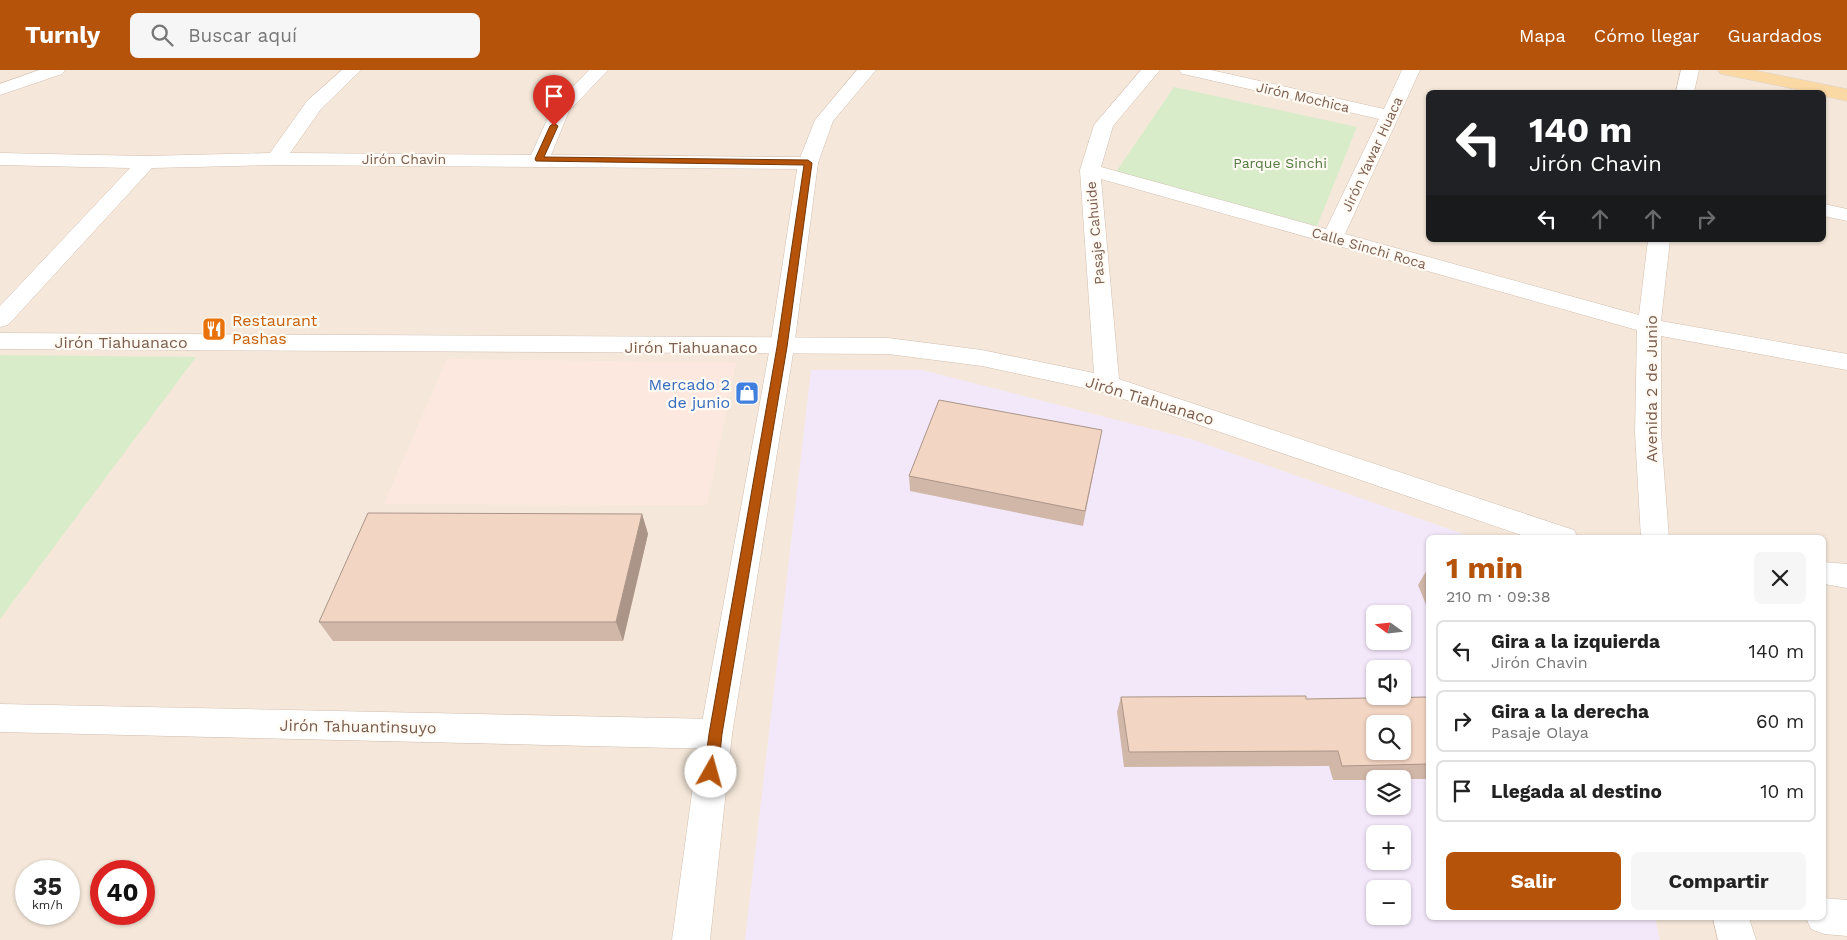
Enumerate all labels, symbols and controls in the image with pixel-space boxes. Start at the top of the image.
search box [130,13,480,58]
text: Turnly [25,21,100,49]
icon: search [148,21,176,49]
text: Buscar aquí [188,24,297,47]
text: Mapa [1519,25,1566,46]
text: Cómo llegar [1594,25,1700,46]
text: Guardados [1728,25,1822,46]
pin [533,75,575,126]
street label: Jirón Mochica [1255,79,1351,116]
icon: arrive [540,82,568,110]
street label: Jirón Yawar Huaca [1338,94,1406,214]
text: 140 m [1529,109,1632,151]
icon: left [1446,110,1511,175]
street label: Jirón Chavin [362,151,446,167]
text: Jirón Chavin [1529,151,1662,176]
park label: Parque Sinchi [1233,155,1327,171]
street label: Pasaje Cahuide [1083,181,1107,285]
icon: left [1533,205,1561,233]
icon: ahead [1586,205,1614,233]
icon: ahead [1639,205,1667,233]
icon: right [1692,205,1720,233]
street label: Calle Sinchi Roca [1310,224,1428,272]
place label: Restaurant Pashas [232,311,318,348]
street label: Avenida 2 de Junio [1642,315,1661,463]
restaurant icon: Restaurant Pashas [201,316,227,342]
street label: Jirón Tiahuanaco [54,333,188,352]
street label: Jirón Tiahuanaco [624,338,758,357]
street label: Jirón Tiahuanaco [1083,372,1216,429]
place label: Mercado 2 de junio [649,375,730,412]
shop icon: Mercado 2 de junio [734,380,760,406]
text: 1 min [1446,550,1523,585]
button: close [1754,552,1806,604]
text: 210 m · 09:38 [1446,587,1551,606]
north arrow [1366,605,1411,650]
map controls [1366,605,1411,925]
text: Gira a la izquierda [1491,630,1660,653]
icon: left [1448,637,1476,665]
text: 140 m [1749,640,1804,663]
text: Jirón Chavin [1491,653,1588,672]
button: sound [1366,660,1411,705]
text: Gira a la derecha [1491,700,1649,723]
icon: right [1448,707,1476,735]
text: 60 m [1756,710,1804,733]
button: search [1366,715,1411,760]
street label: Jirón Tahuantinsuyo [279,716,437,737]
text: Pasaje Olaya [1491,723,1589,742]
position arrow [684,745,736,797]
button: layers [1366,770,1411,815]
icon: arrive [1448,777,1476,805]
text: Llegada al destino [1491,780,1662,803]
text: 10 m [1760,780,1804,803]
button: + [1366,825,1411,870]
button: Salir [1446,852,1621,910]
button: Compartir [1631,852,1806,910]
speed limit sign: 40 [90,860,155,925]
text: 35 [33,872,62,901]
button: − [1366,880,1411,925]
text: km/h [32,898,63,912]

